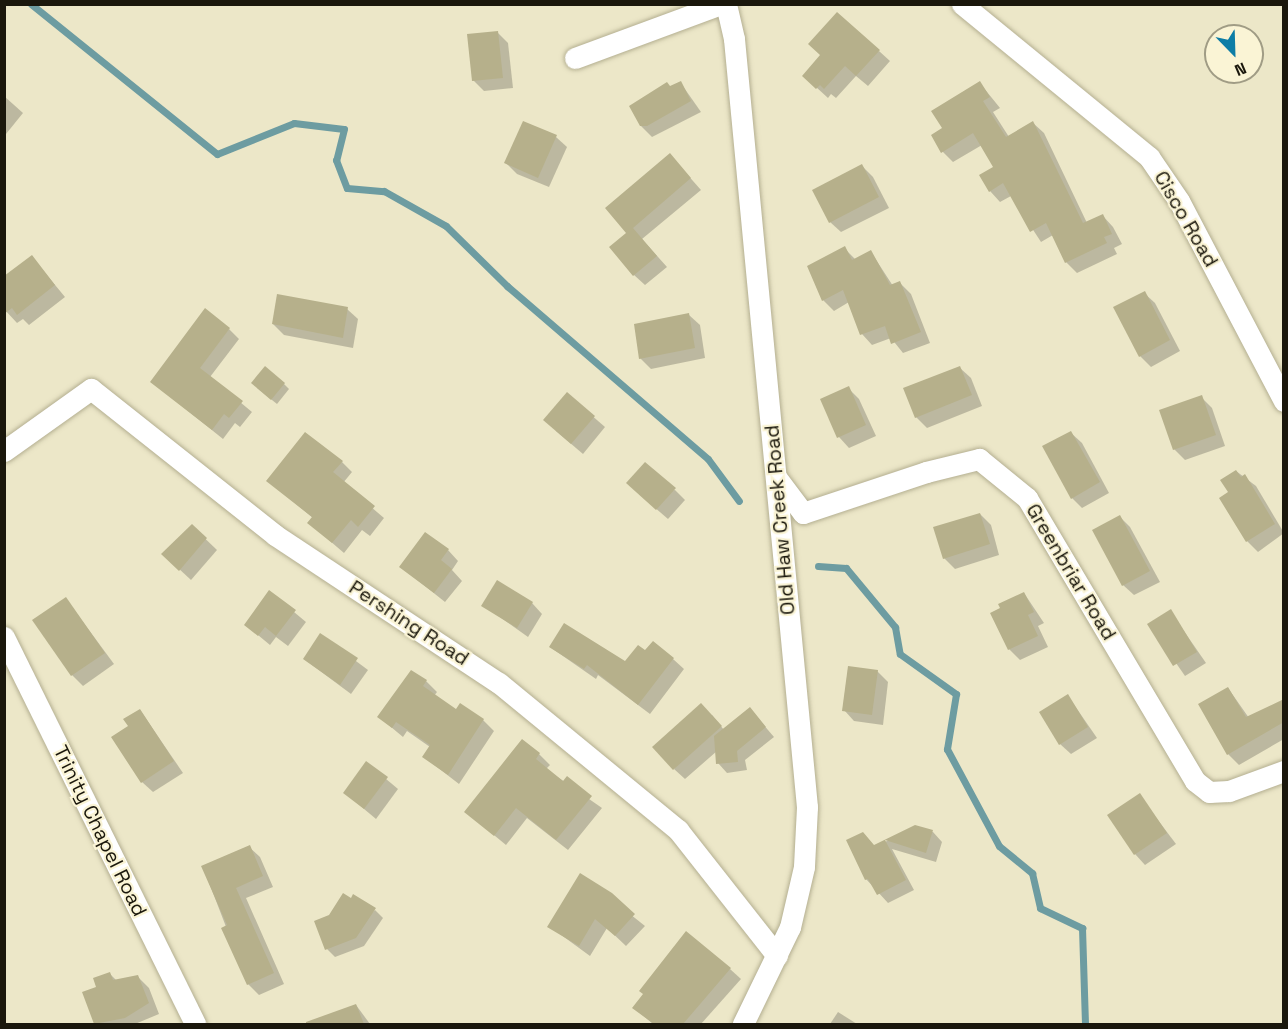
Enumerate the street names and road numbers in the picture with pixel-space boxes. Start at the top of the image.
street label: Cisco Road [1149,167,1223,271]
street label: Old Haw Creek Road [760,424,800,616]
street label: Greenbriar Road [1021,499,1121,645]
street label: Pershing Road [345,575,473,671]
street label: Trinity Chapel Road [48,742,152,920]

